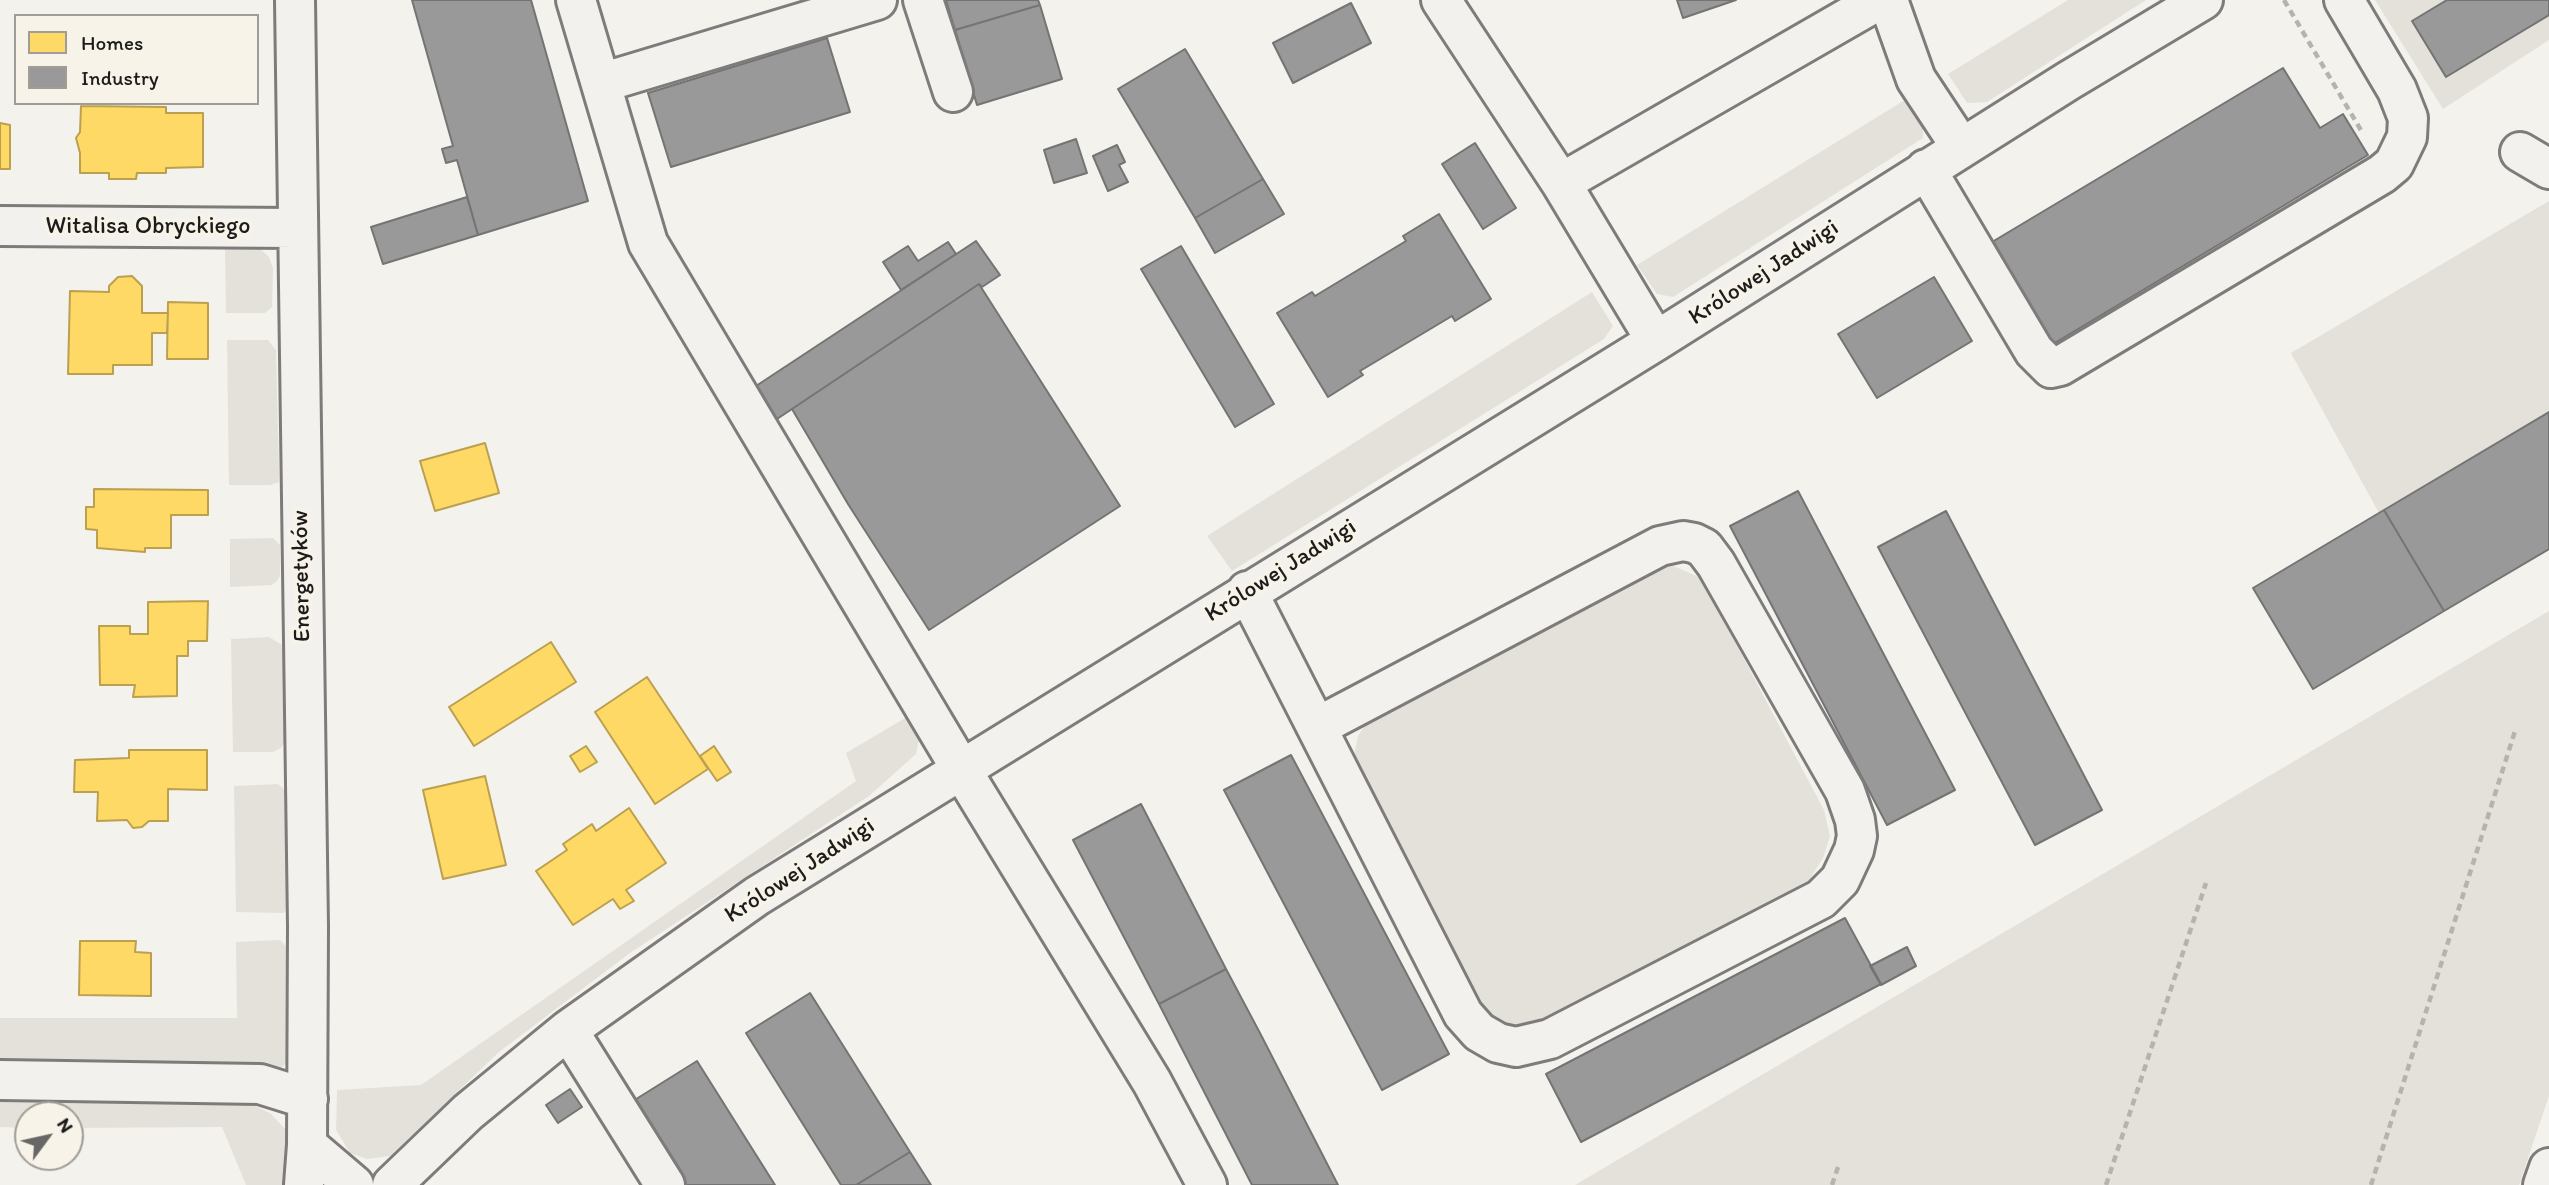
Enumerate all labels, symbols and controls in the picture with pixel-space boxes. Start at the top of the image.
legend [14,14,259,105]
text: Homes [81,30,143,55]
text: Industry [81,65,159,90]
street label: Witalisa Obryckiego [46,213,250,241]
street label: Królowej Jadwigi [1684,214,1844,332]
street label: Energetyków [286,510,318,642]
street label: Królowej Jadwigi [1200,513,1362,629]
street label: Królowej Jadwigi [720,812,880,930]
north arrow [14,1101,84,1171]
text: N [52,1114,78,1137]

